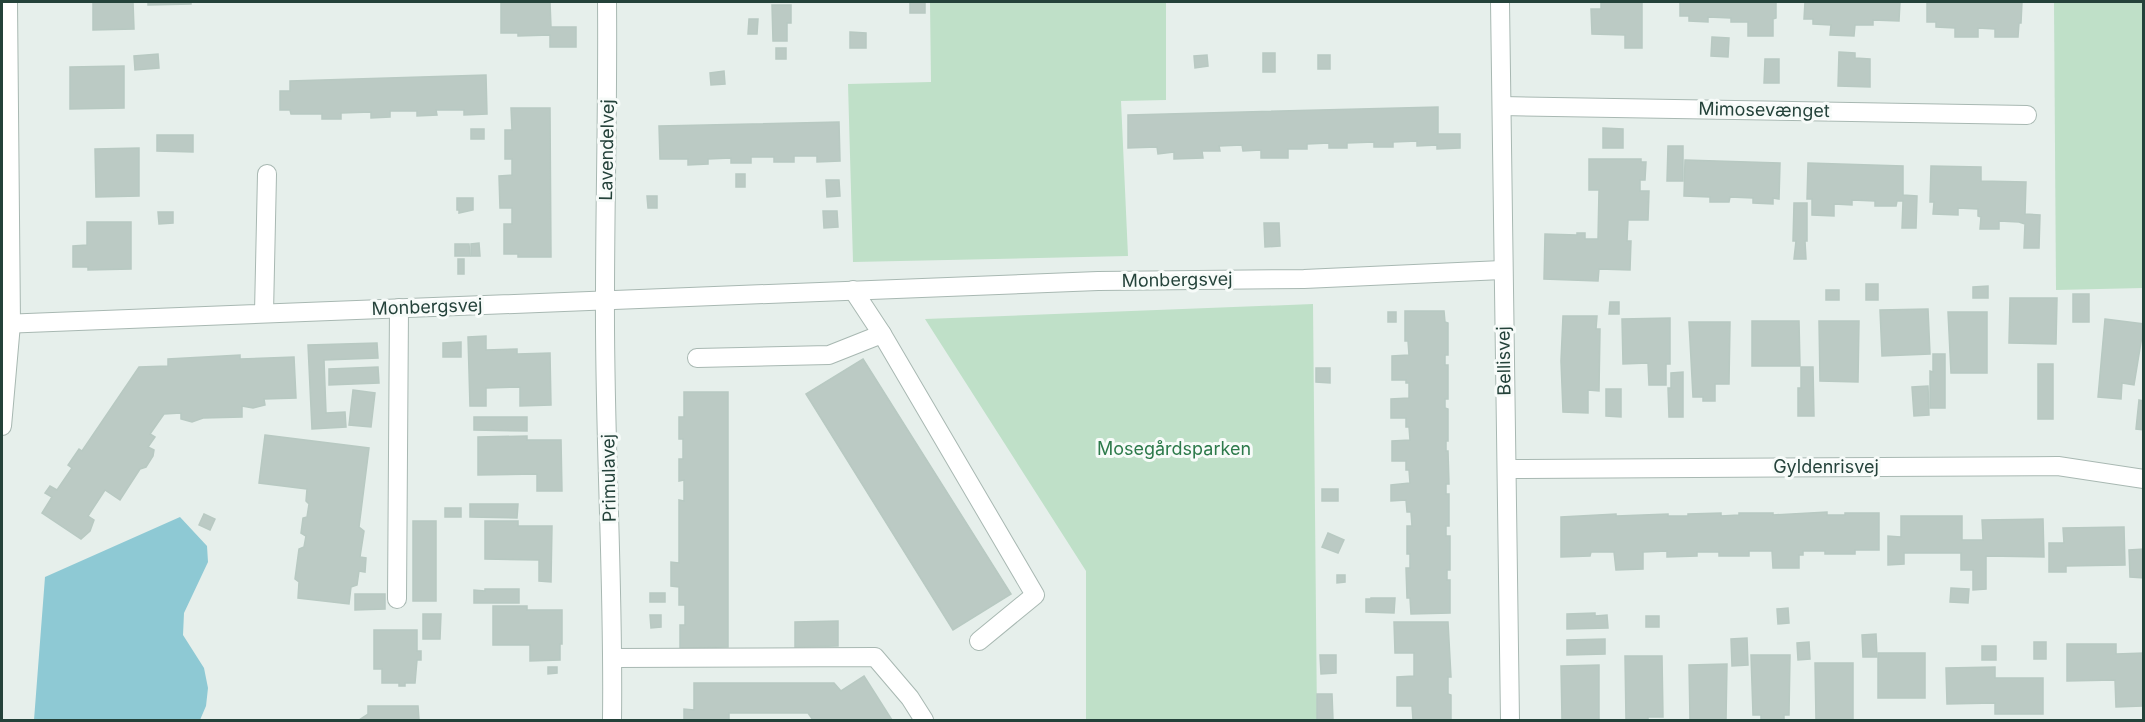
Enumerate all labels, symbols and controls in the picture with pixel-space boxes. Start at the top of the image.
street label: Mimosevænget [1698,98,1830,121]
street label: Lavendelvej [595,99,618,201]
street label: Monbergsvej [1121,268,1233,291]
street label: Monbergsvej [371,294,483,319]
street label: Bellisvej [1492,326,1515,396]
street label: Primulavej [597,434,620,522]
park label: Mosegårdsparken [1097,438,1251,459]
street label: Gyldenrisvej [1773,456,1879,477]

